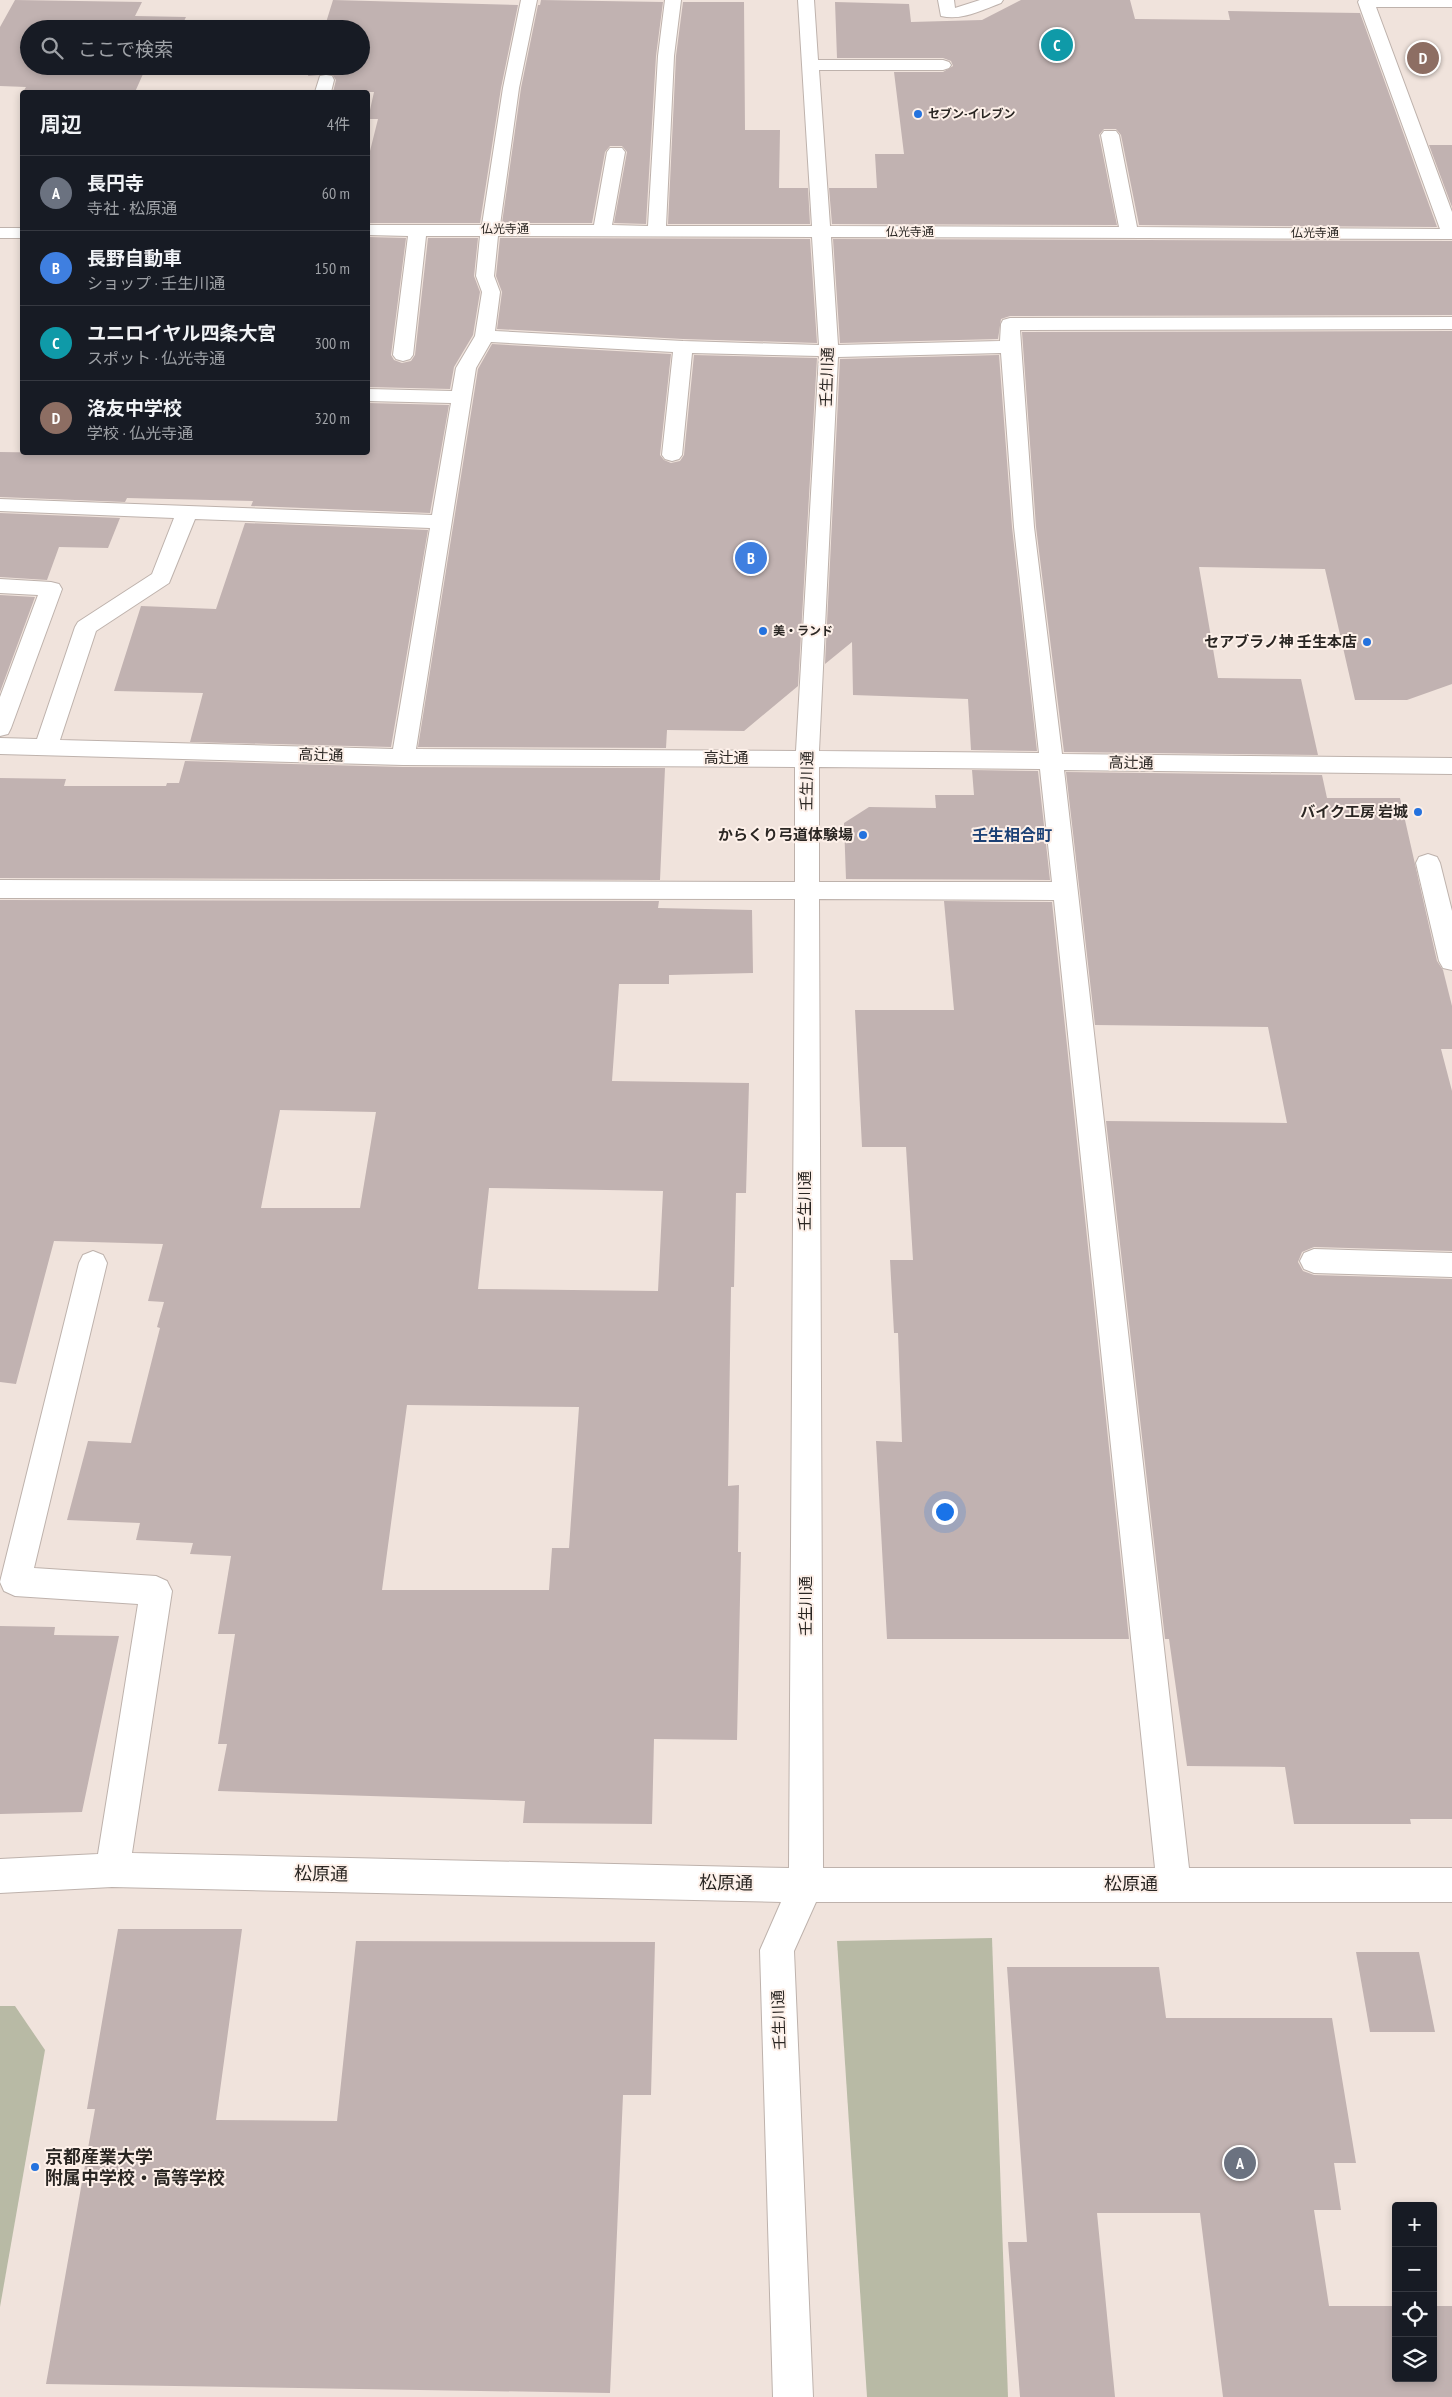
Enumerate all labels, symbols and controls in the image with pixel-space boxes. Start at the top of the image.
search box [20,20,370,75]
pin: C [1041,26,1073,64]
icon: search [38,34,66,62]
text: ここで検索 [78,37,173,61]
pin: D [1407,39,1439,77]
place label: セブン-イレブン [928,106,1016,121]
marker: セブン-イレブン [912,108,924,120]
text: 周辺 [40,111,82,138]
text: 4件 [327,114,350,134]
text: 長円寺 [87,171,144,195]
text: A [52,183,60,203]
text: 60 m [322,183,350,203]
text: 寺社 · 松原通 [87,198,177,218]
street label: 仏光寺通 [481,221,529,236]
street label: 仏光寺通 [886,224,934,239]
street label: 仏光寺通 [1291,225,1339,240]
text: 長野自動車 [87,246,182,270]
text: B [52,258,60,278]
text: 150 m [315,258,350,278]
text: ショップ · 壬生川通 [87,273,225,293]
text: ユニロイヤル四条大宮 [87,321,276,345]
text: C [52,333,60,353]
text: 300 m [315,333,350,353]
street label: 壬生川通 [816,347,837,407]
text: スポット · 仏光寺通 [87,348,225,368]
text: 洛友中学校 [87,396,182,420]
text: D [52,408,60,428]
text: 320 m [315,408,350,428]
text: 学校 · 仏光寺通 [87,423,193,443]
pin: B [735,539,767,577]
place label: 美・ランド [773,623,833,638]
marker: 美・ランド [757,625,769,637]
place label: セアブラノ神 壬生本店 [1204,632,1357,651]
marker: セアブラノ神 壬生本店 [1361,636,1373,648]
street label: 高辻通 [298,744,344,765]
street label: 高辻通 [703,748,749,767]
street label: 壬生川通 [796,751,817,811]
street label: 高辻通 [1108,753,1154,772]
place label: バイク工房 岩城 [1300,802,1408,821]
marker: バイク工房 岩城 [1412,806,1424,818]
place label: からくり弓道体験場 [718,825,853,844]
district label: 壬生相合町 [972,825,1052,845]
marker: からくり弓道体験場 [857,829,869,841]
street label: 壬生川通 [795,1171,814,1231]
your location [932,1499,958,1525]
street label: 壬生川通 [796,1576,815,1636]
street label: 松原通 [294,1862,348,1885]
street label: 松原通 [699,1871,753,1894]
street label: 松原通 [1104,1872,1158,1895]
street label: 壬生川通 [768,1990,789,2050]
pin: A [1224,2144,1256,2182]
place label: 京都産業大学 附属中学校・高等学校 [45,2145,225,2189]
marker: 京都産業大学 附属中学校・高等学校 [29,2161,41,2173]
map controls [1392,2202,1437,2382]
button: + [1392,2202,1437,2247]
button: − [1392,2247,1437,2292]
button: locate [1392,2292,1437,2337]
button: layers [1392,2337,1437,2382]

